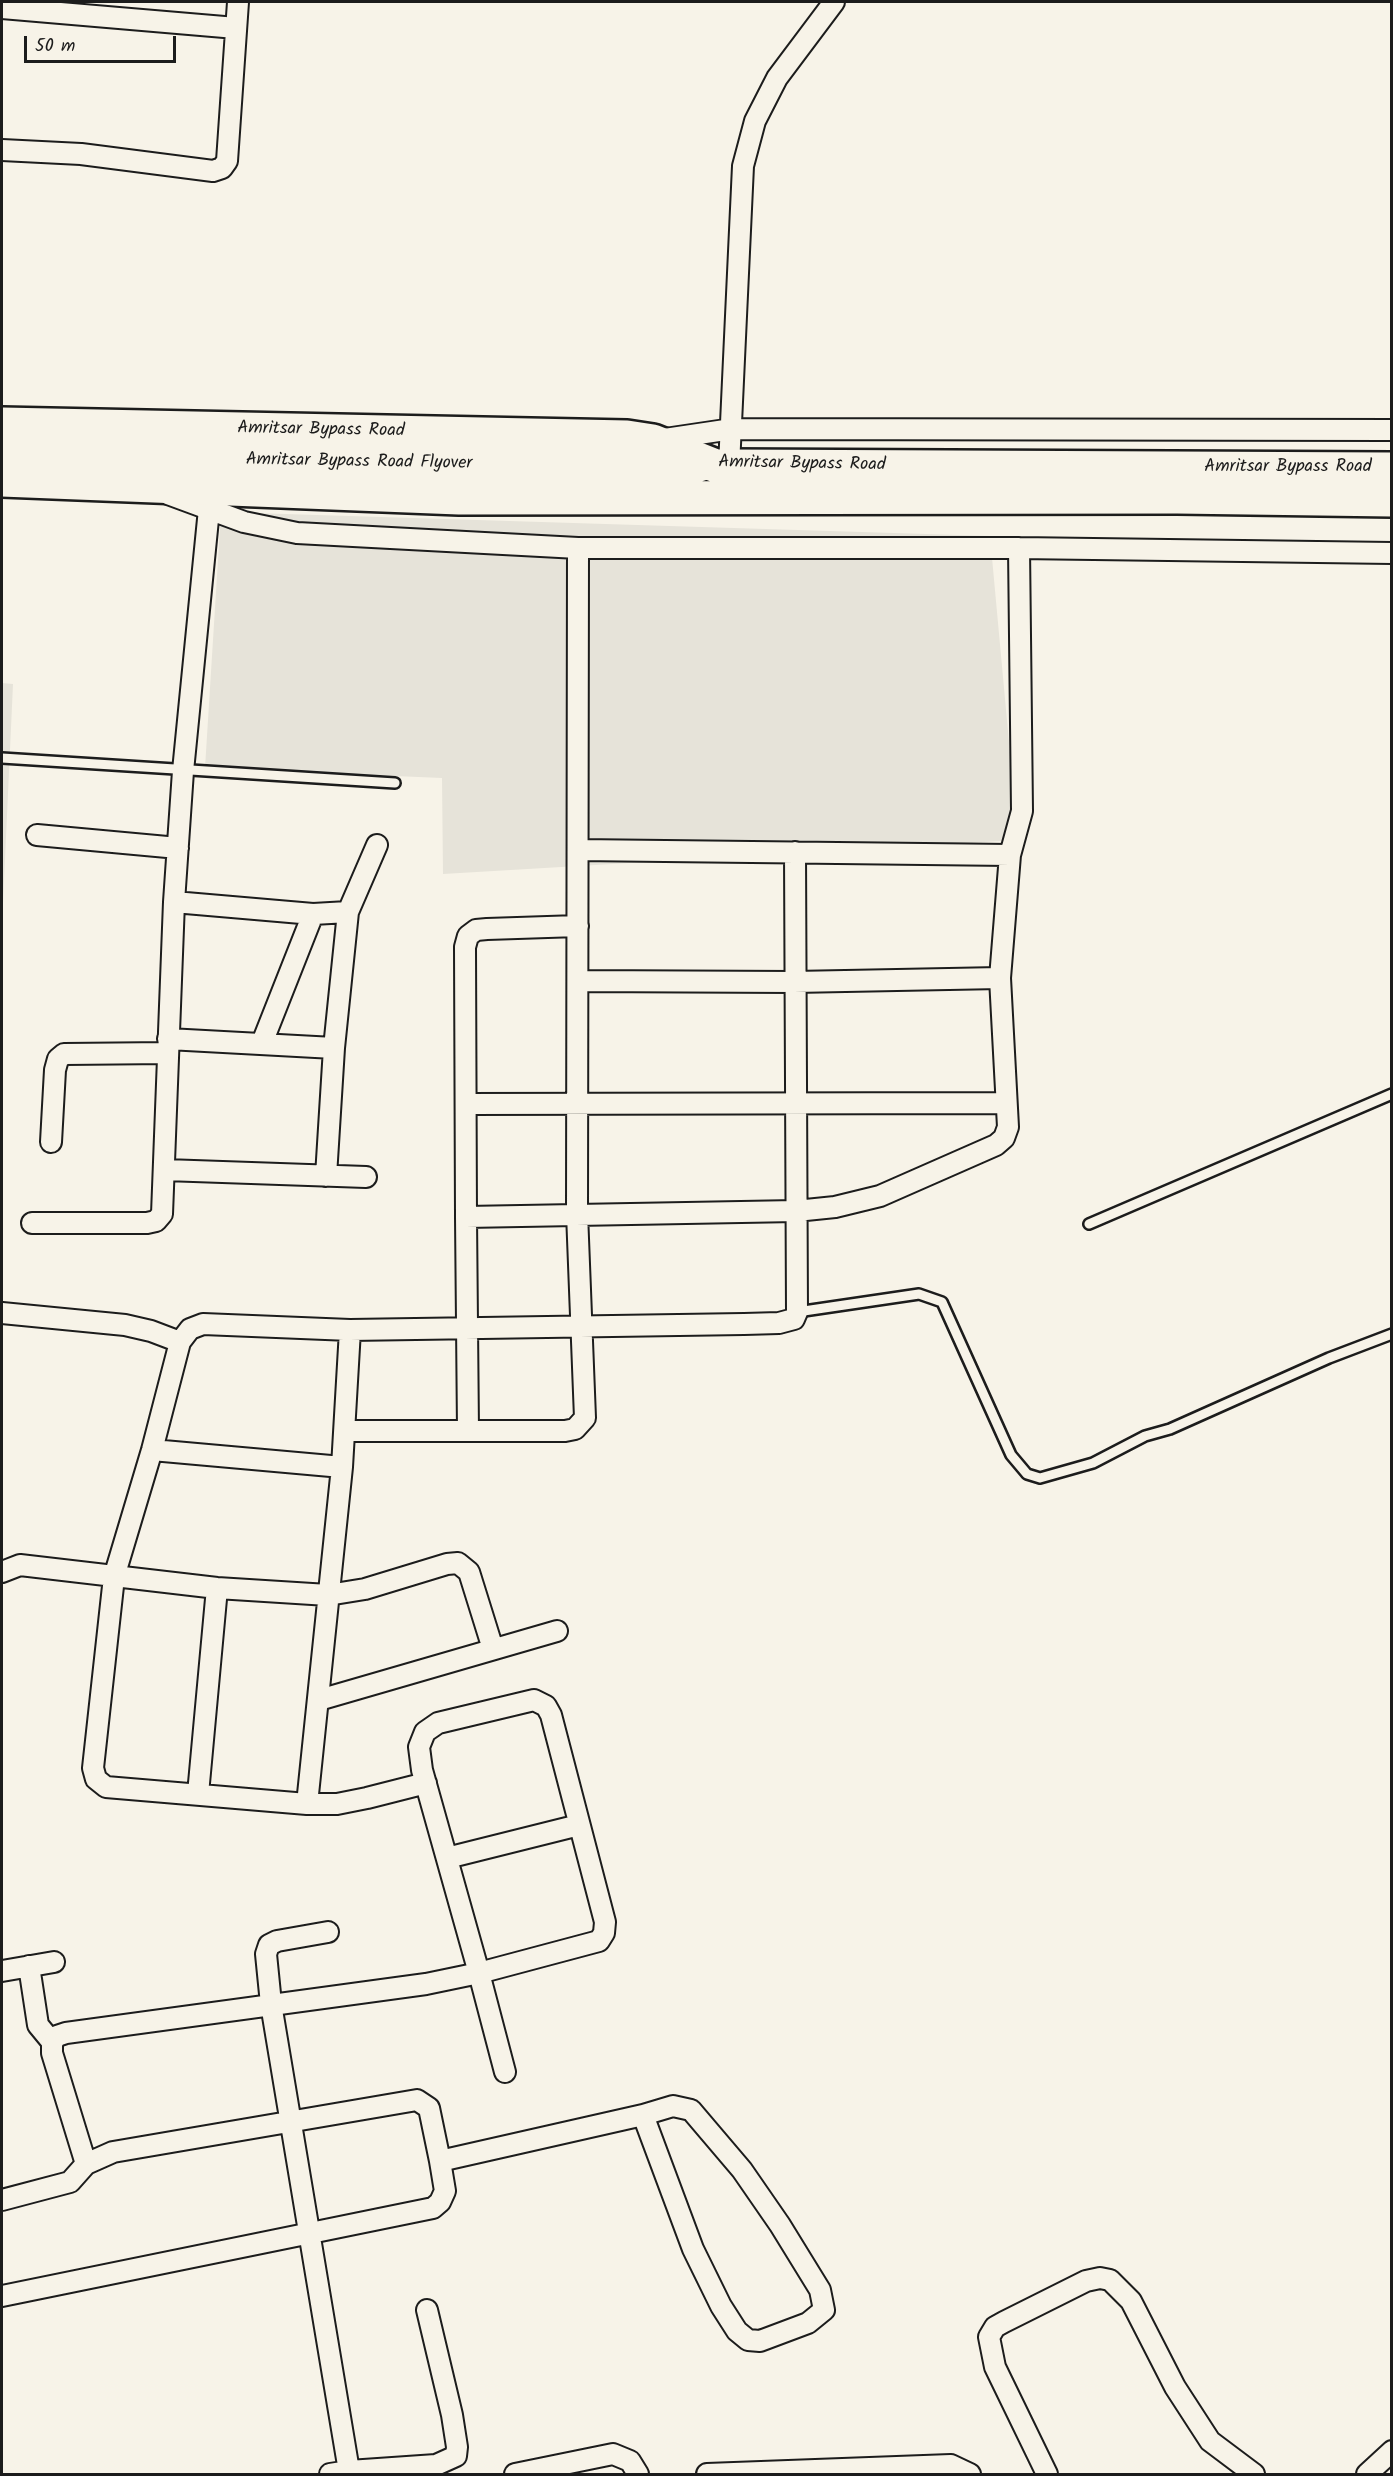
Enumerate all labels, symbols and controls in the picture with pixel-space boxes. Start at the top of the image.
scale bar [27,24,178,62]
text: 50 m [35,32,75,61]
street label: Amritsar Bypass Road [237,419,405,443]
street label: Amritsar Bypass Road Flyover [246,450,472,476]
street label: Amritsar Bypass Road [718,453,886,477]
street label: Amritsar Bypass Road [1204,457,1372,479]

